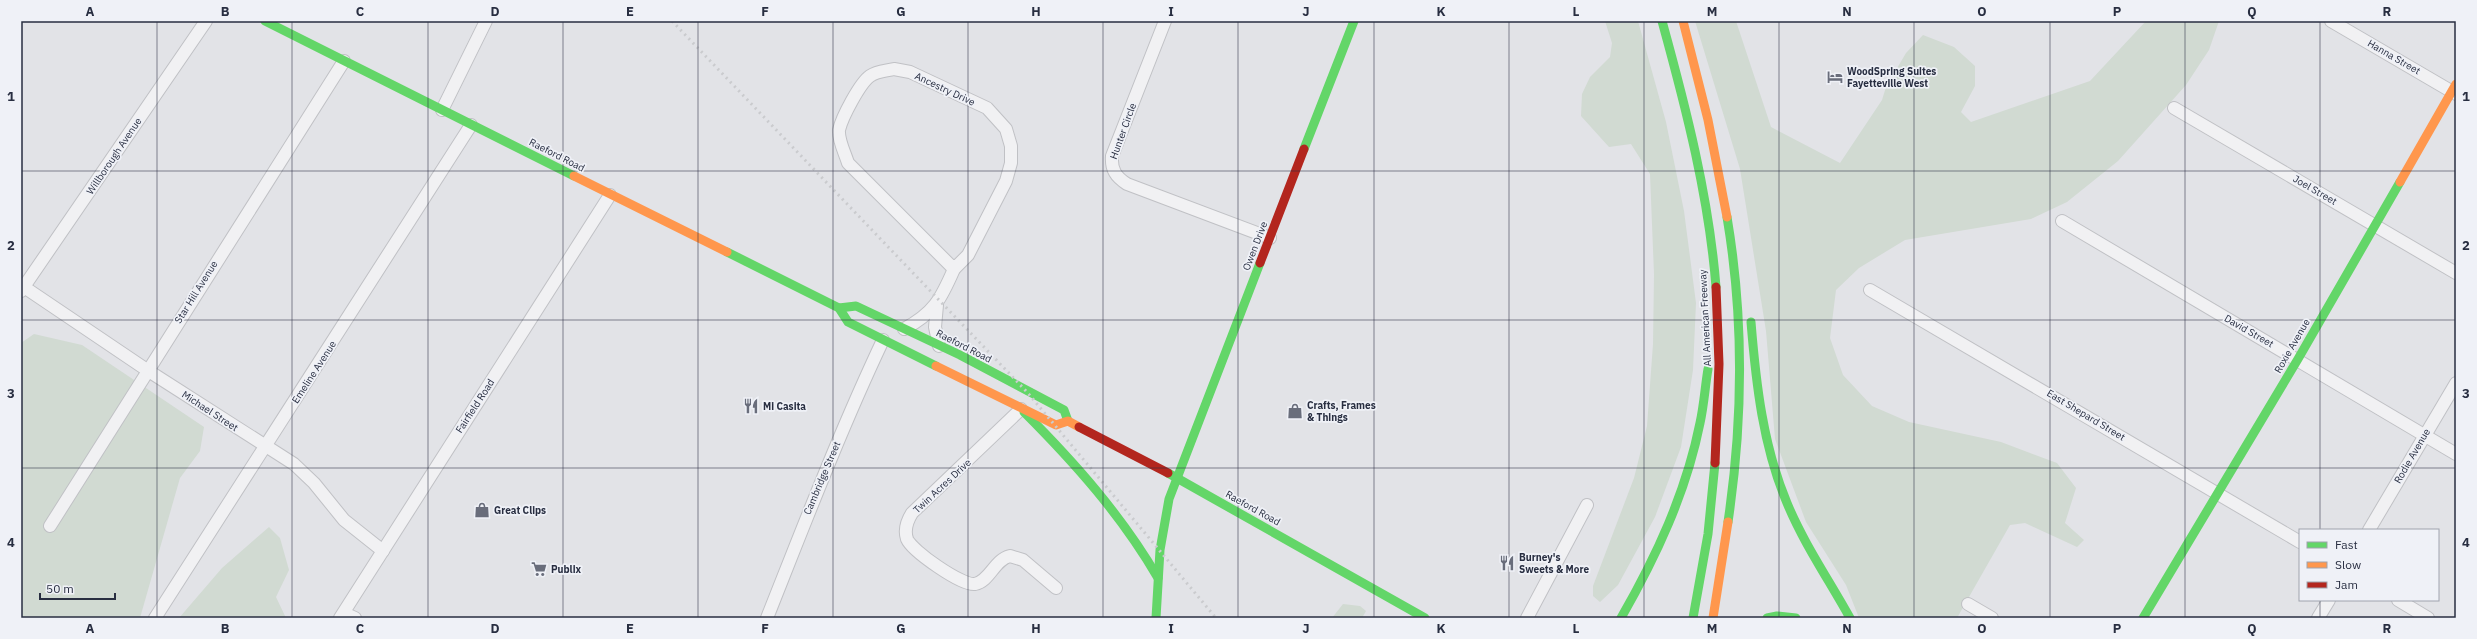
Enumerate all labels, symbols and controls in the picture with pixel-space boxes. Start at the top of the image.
text: A [86,3,95,20]
text: B [221,3,230,20]
text: C [356,3,365,20]
text: D [490,3,500,20]
text: E [626,3,634,20]
text: F [761,3,769,20]
text: G [896,3,906,20]
text: H [1031,3,1041,20]
text: I [1168,3,1174,20]
text: J [1302,3,1310,20]
text: K [1436,3,1446,20]
text: L [1573,3,1580,20]
text: M [1707,3,1717,20]
text: N [1842,3,1852,20]
text: O [1977,3,1987,20]
text: P [2113,3,2122,20]
text: Q [2247,3,2257,20]
text: R [2383,3,2392,20]
street label: Hanna Street [2365,37,2423,78]
place label: WoodSpring Suites Fayetteville West [1847,65,1936,90]
hotel icon: WoodSpring Suites Fayetteville West [1826,68,1844,86]
street label: Ancestry Drive [913,69,978,109]
text: 1 [7,88,15,105]
text: 1 [2462,88,2470,105]
street label: Hunter Circle [1107,101,1139,161]
street label: Willborough Avenue [83,115,145,197]
street label: Raeford Road [527,135,587,175]
street label: Joel Street [2291,172,2340,208]
street label: Owen Drive [1240,219,1270,272]
text: 2 [7,237,15,254]
text: 2 [2462,237,2470,254]
street label: Star Hill Avenue [172,258,221,326]
street label: All American Freeway [1696,269,1714,367]
street label: David Street [2222,312,2276,351]
street label: Roxie Avenue [2271,316,2313,375]
street label: Raeford Road [934,326,994,366]
street label: Emeline Avenue [289,338,339,406]
street label: Fairfield Road [453,377,497,435]
text: 3 [7,385,15,402]
text: 3 [2462,385,2470,402]
street label: East Shepard Street [2044,386,2128,444]
street label: Michael Street [179,388,241,434]
restaurant icon: Mi Casita [742,397,760,415]
place label: Crafts, Frames & Things [1307,399,1376,424]
place label: Mi Casita [763,400,806,413]
shop icon: Crafts, Frames & Things [1286,402,1304,420]
street label: Rodie Avenue [2391,426,2433,486]
street label: Cambridge Street [801,439,844,517]
street label: Twin Acres Drive [910,455,974,516]
street label: Raeford Road [1223,488,1283,528]
shop icon: Great Clips [473,501,491,519]
place label: Great Clips [494,504,546,517]
legend [2299,529,2439,601]
text: 4 [7,534,15,551]
text: 4 [2462,534,2470,551]
text: Fast [2335,537,2358,552]
place label: Burney's Sweets & More [1519,551,1589,576]
restaurant icon: Burney's Sweets & More [1498,554,1516,572]
text: Slow [2335,557,2361,572]
supermarket icon: Publix [530,560,548,578]
place label: Publix [551,563,581,576]
scale bar [40,575,115,601]
text: Jam [2335,577,2358,592]
text: 50 m [46,581,74,596]
text: A [86,620,95,637]
text: B [221,620,230,637]
text: C [356,620,365,637]
text: D [490,620,500,637]
text: E [626,620,634,637]
text: F [761,620,769,637]
text: G [896,620,906,637]
text: H [1031,620,1041,637]
text: I [1168,620,1174,637]
text: J [1302,620,1310,637]
text: K [1436,620,1446,637]
text: L [1573,620,1580,637]
text: M [1707,620,1717,637]
text: N [1842,620,1852,637]
text: O [1977,620,1987,637]
text: P [2113,620,2122,637]
text: Q [2247,620,2257,637]
text: R [2383,620,2392,637]

